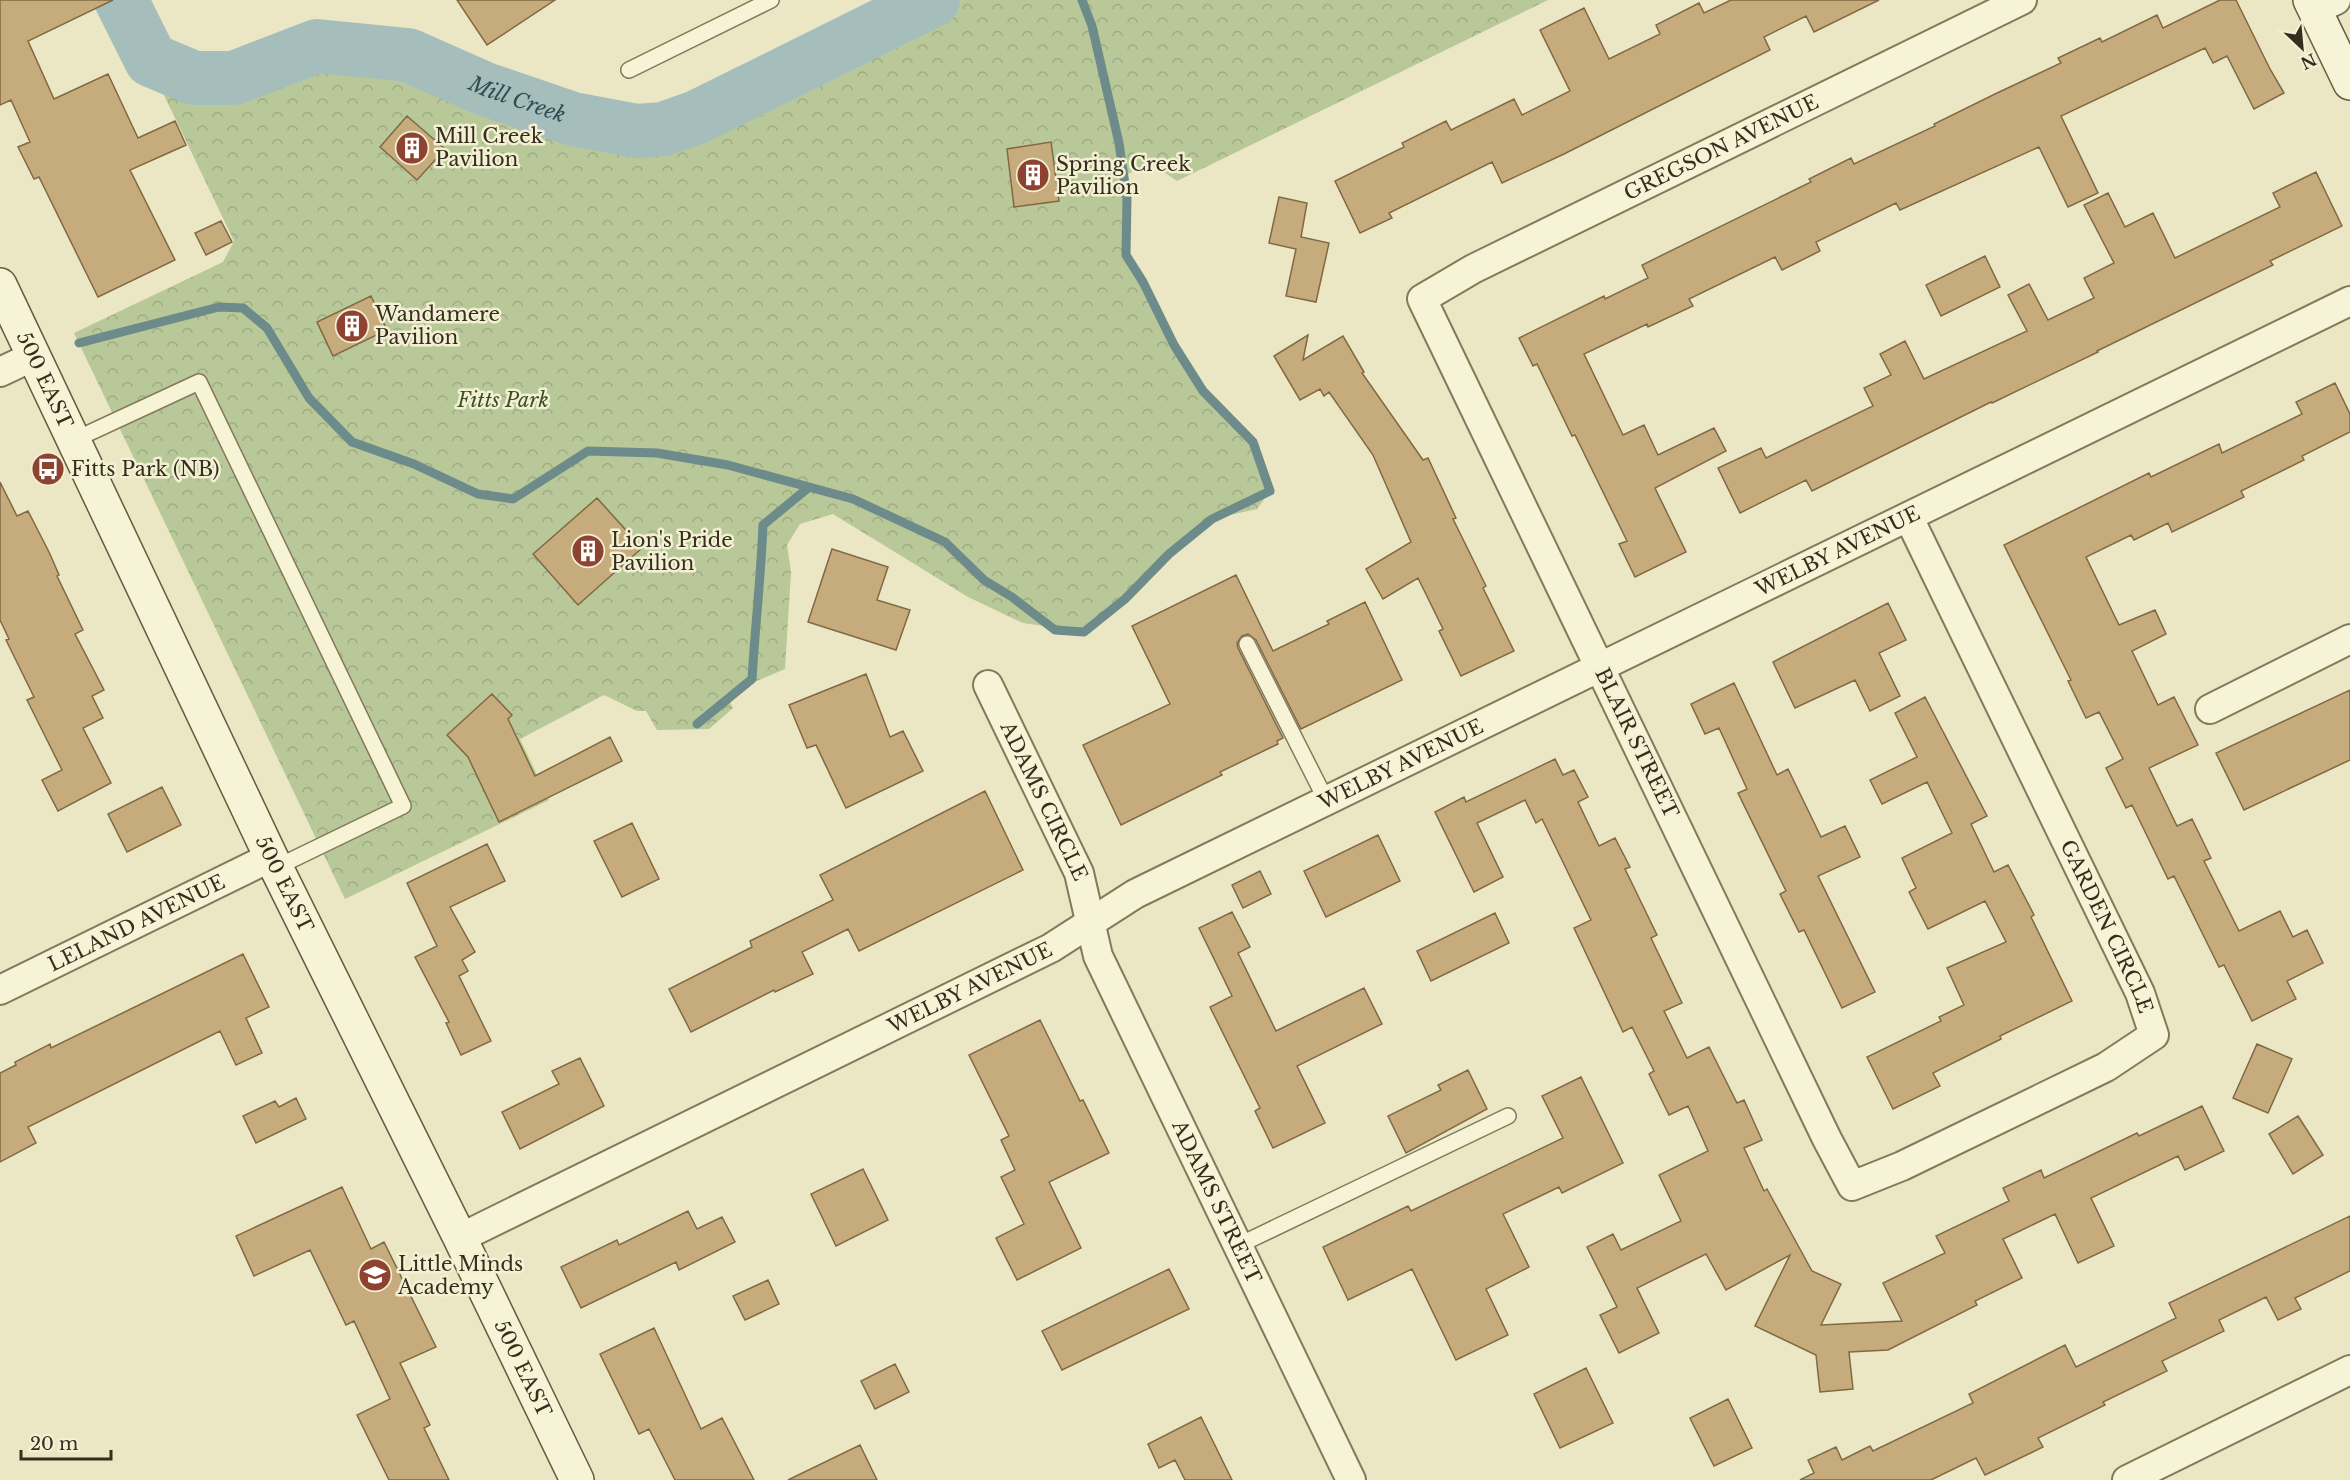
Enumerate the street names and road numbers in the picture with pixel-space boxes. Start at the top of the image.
street label: GREGSON AVENUE [1620,90,1822,205]
street label: 500 EAST [12,328,78,432]
street label: WELBY AVENUE [1751,501,1924,602]
street label: BLAIR STREET [1590,664,1684,822]
street label: WELBY AVENUE [1314,714,1487,815]
street label: ADAMS CIRCLE [995,717,1093,884]
street label: 500 EAST [251,832,318,936]
street label: GARDEN CIRCLE [2055,836,2158,1016]
street label: LELAND AVENUE [44,870,229,976]
street label: WELBY AVENUE [883,937,1056,1039]
street label: ADAMS STREET [1167,1115,1266,1287]
street label: 500 EAST [489,1316,557,1421]

